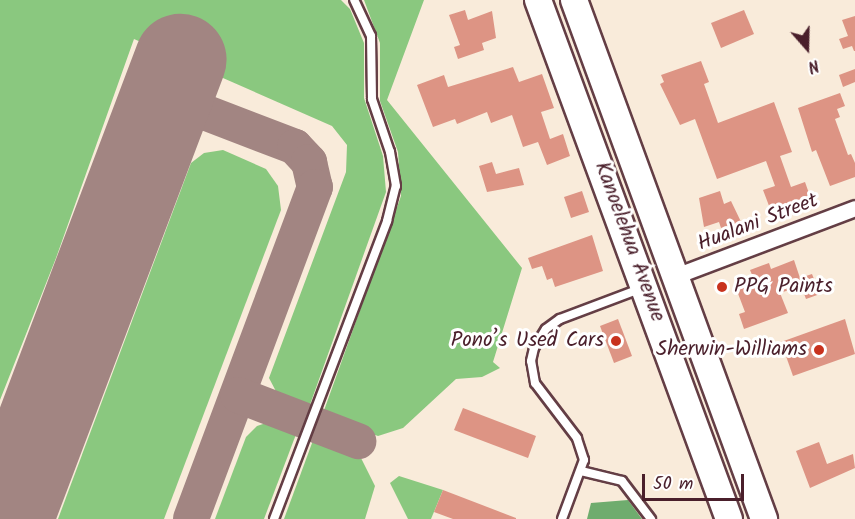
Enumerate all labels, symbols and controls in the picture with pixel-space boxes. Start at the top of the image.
north arrow [777,18,837,78]
text: N [804,52,822,79]
street label: Kanoelehua Avenue [588,159,670,325]
street label: Hualani Street [694,189,822,257]
place label: PPG Paints [734,274,833,300]
marker: PPG Paints [715,280,729,294]
place label: Pono’s Used Cars [451,328,604,354]
marker: Pono’s Used Cars [609,334,623,348]
place label: Sherwin-Williams [656,337,807,363]
marker: Sherwin-Williams [812,343,826,357]
scale bar [645,462,747,500]
text: 50 m [653,470,693,499]

